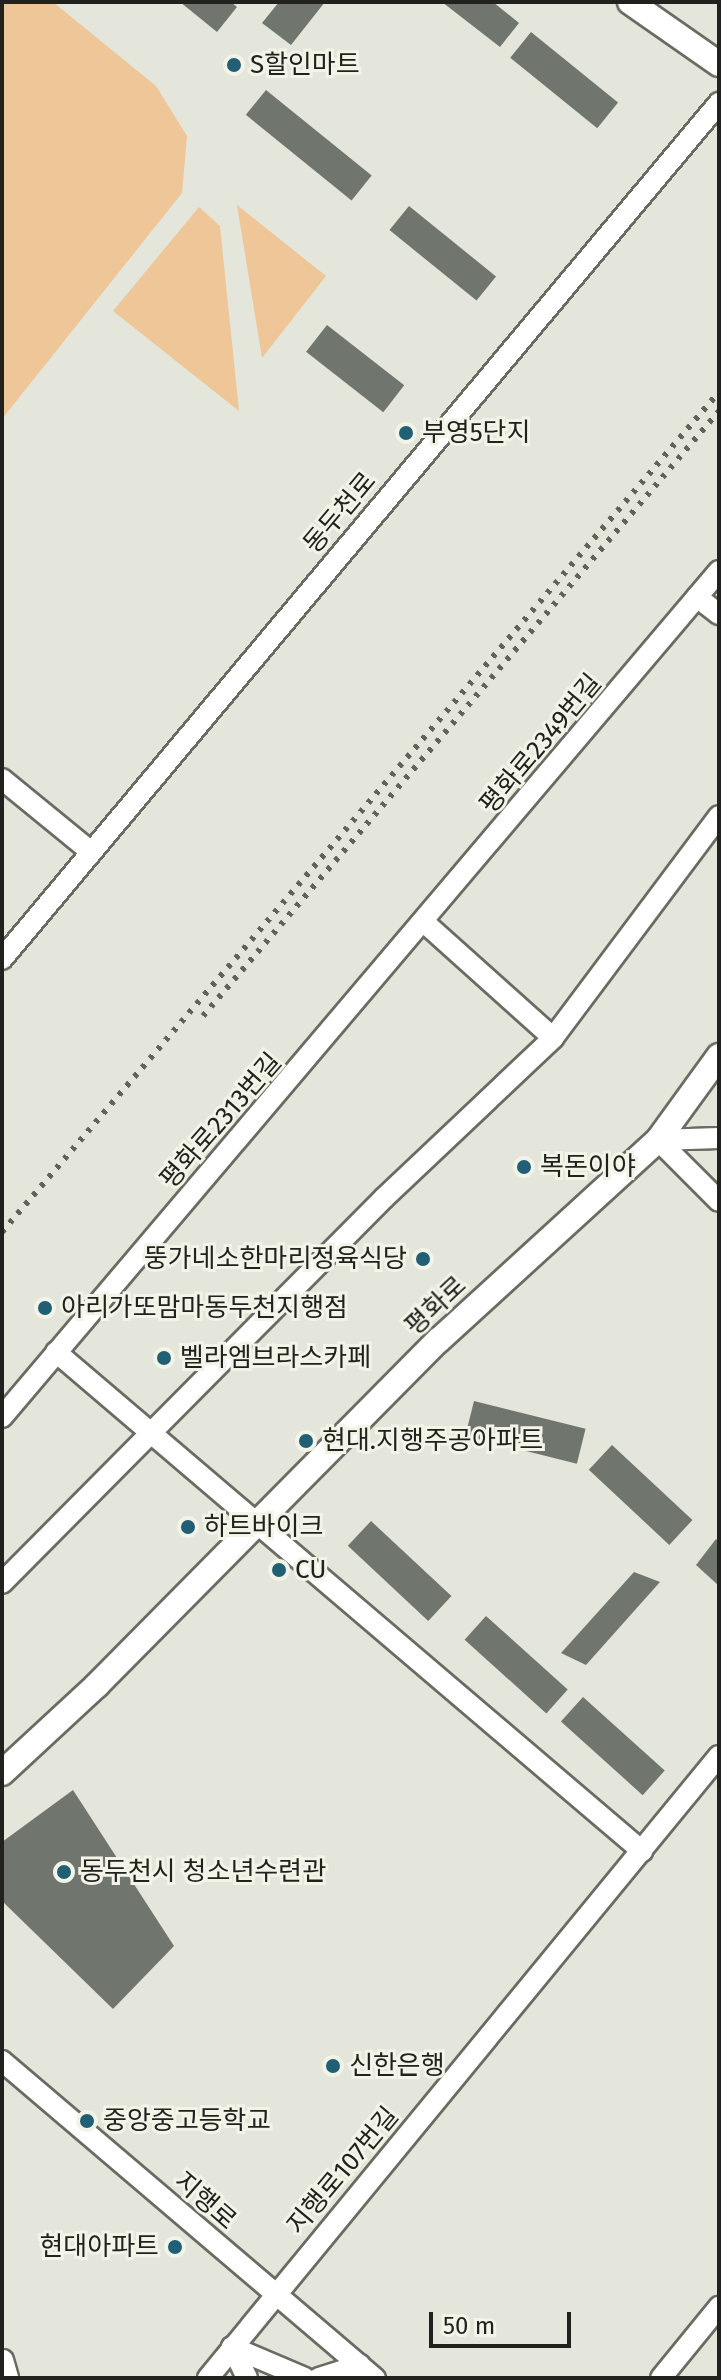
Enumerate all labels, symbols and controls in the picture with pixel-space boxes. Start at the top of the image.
place label: S할인마트 [250,49,360,81]
marker: S할인마트 [225,56,243,74]
place label: 부영5단지 [422,417,531,449]
marker: 부영5단지 [397,424,415,442]
street label: 동두천로 [297,466,383,560]
street label: 평화로2349번길 [474,668,608,820]
street label: 평화로2313번길 [154,1047,288,1195]
place label: 복돈이야 [540,1151,636,1183]
marker: 복돈이야 [515,1158,533,1176]
place label: 뚱가네소한마리정육식당 [144,1243,407,1275]
marker: 뚱가네소한마리정육식당 [414,1250,432,1268]
street label: 평화로 [399,1270,473,1342]
place label: 아리가또맘마동두천지행점 [61,1292,348,1324]
marker: 아리가또맘마동두천지행점 [36,1299,54,1317]
place label: 벨라엠브라스카페 [180,1342,371,1374]
marker: 벨라엠브라스카페 [155,1349,173,1367]
place label: 현대.지행주공아파트 [322,1425,544,1457]
marker: 현대.지행주공아파트 [297,1432,315,1450]
place label: 하트바이크 [204,1511,324,1543]
marker: 하트바이크 [179,1518,197,1536]
place label: CU [295,1554,327,1586]
marker: CU [270,1561,288,1579]
place label: 동두천시 청소년수련관 [80,1856,326,1888]
marker: 동두천시 청소년수련관 [55,1863,73,1881]
place label: 신한은행 [349,2050,445,2082]
marker: 신한은행 [324,2057,342,2075]
street label: 지행로107번길 [281,2101,405,2241]
place label: 중앙중고등학교 [103,2105,270,2137]
marker: 중앙중고등학교 [78,2112,96,2130]
street label: 지행로 [168,2166,242,2236]
place label: 현대아파트 [39,2231,159,2263]
marker: 현대아파트 [166,2238,184,2256]
scale bar [433,2296,575,2346]
text: 50 m [443,2312,495,2340]

